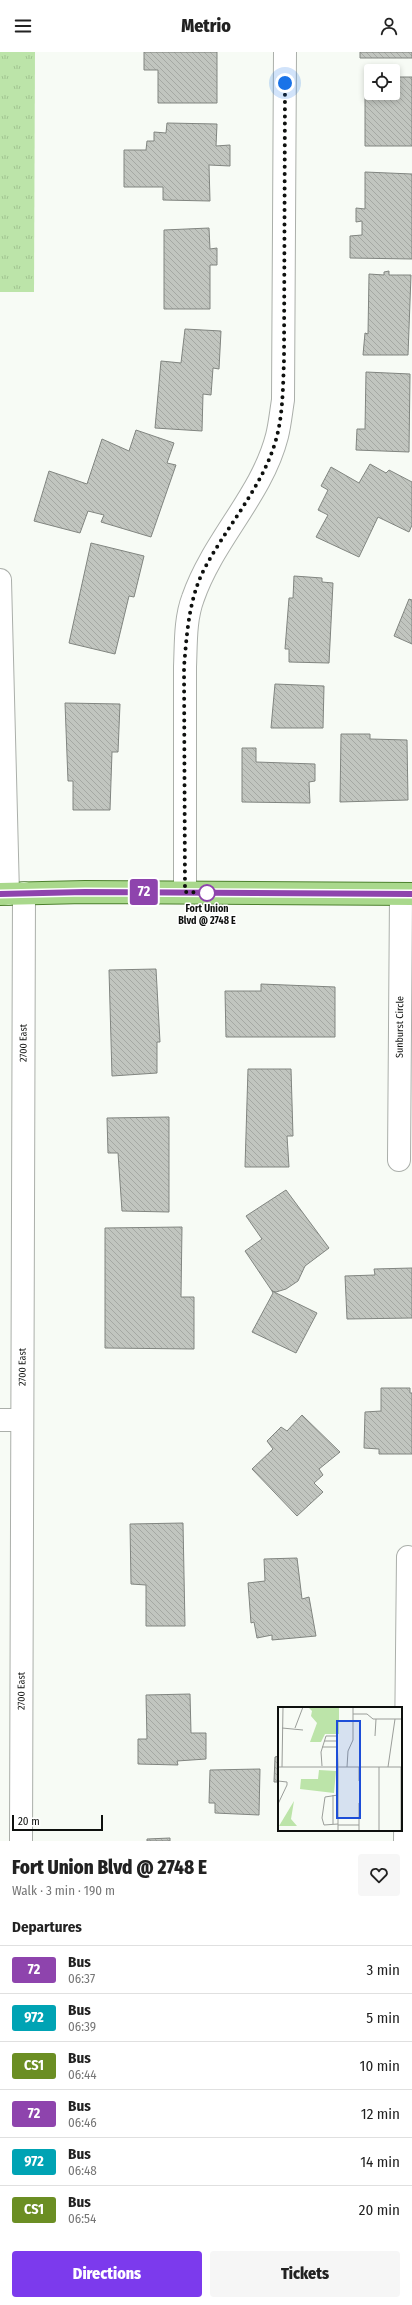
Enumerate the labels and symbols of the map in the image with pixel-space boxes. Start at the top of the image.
your location [275,73,295,93]
line badge: 72 [126,879,162,905]
marker: Fort Union Blvd @ 2748 E [198,884,216,902]
place label: Fort Union Blvd @ 2748 E [178,903,236,927]
street label: Sunburst Circle [394,996,406,1058]
street label: 2700 East [17,1023,30,1062]
street label: 2700 East [16,1347,29,1386]
street label: 2700 East [15,1671,28,1710]
inset map [278,1707,402,1831]
scale bar [12,1813,103,1832]

